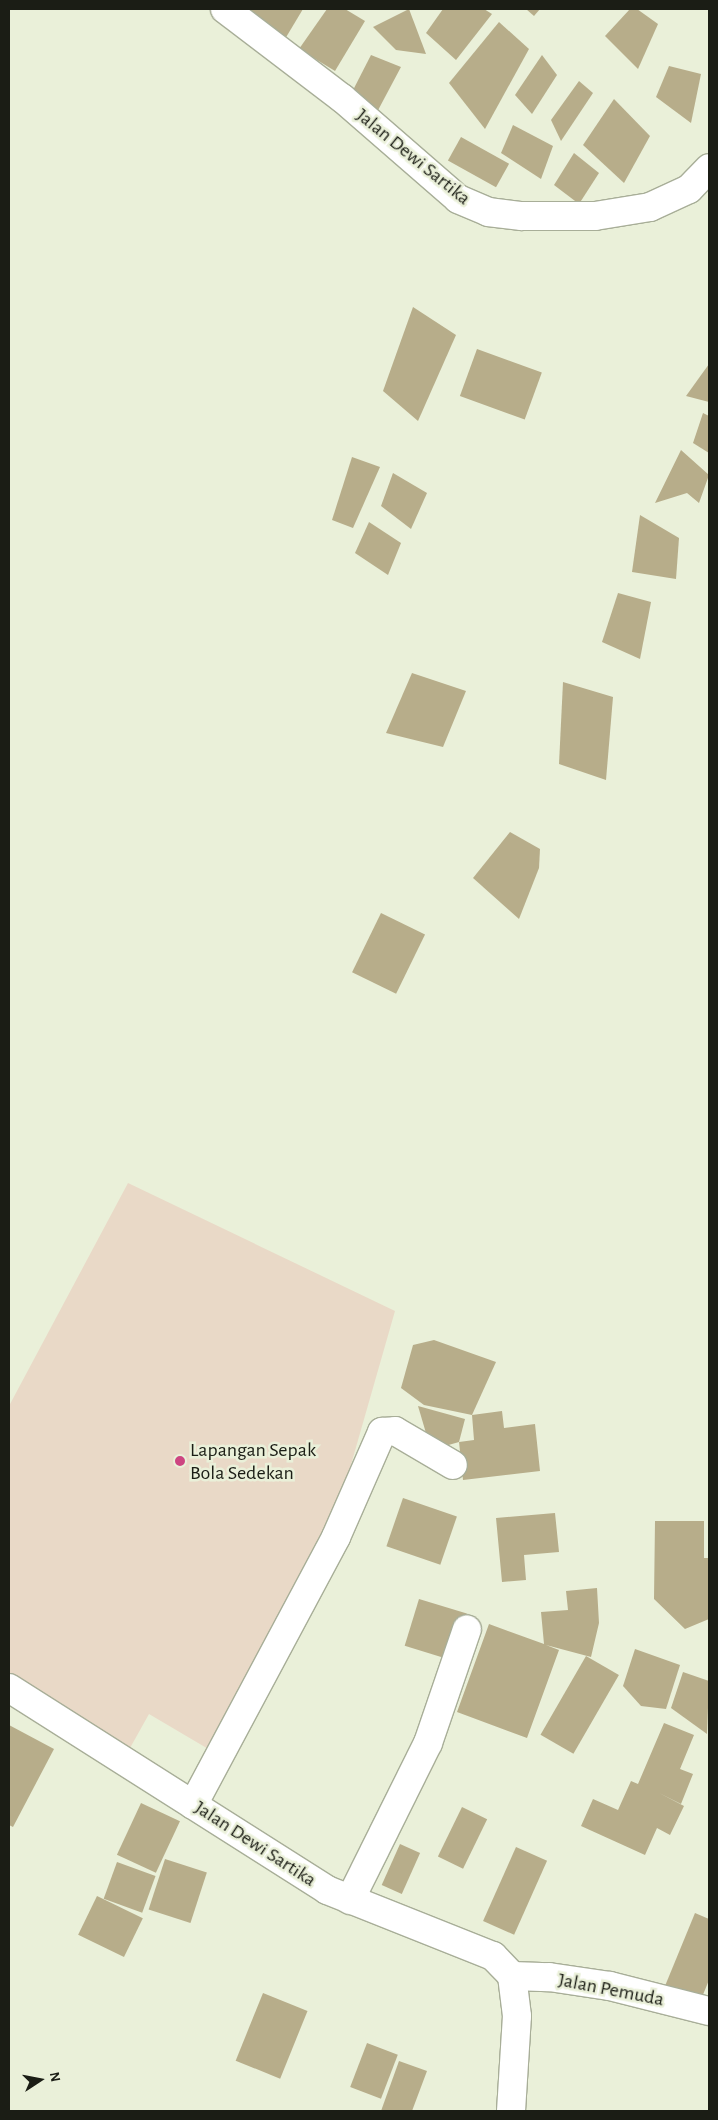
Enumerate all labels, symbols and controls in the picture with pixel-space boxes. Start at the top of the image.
street label: Jalan Dewi Sartika [351,104,475,210]
place label: Lapangan Sepak Bola Sedekan [190,1438,316,1485]
marker: Lapangan Sepak Bola Sedekan [174,1455,186,1467]
street label: Jalan Dewi Sartika [190,1796,320,1892]
street label: Jalan Pemuda [556,1968,666,2012]
north arrow [15,2055,65,2105]
text: N [47,2071,63,2083]

